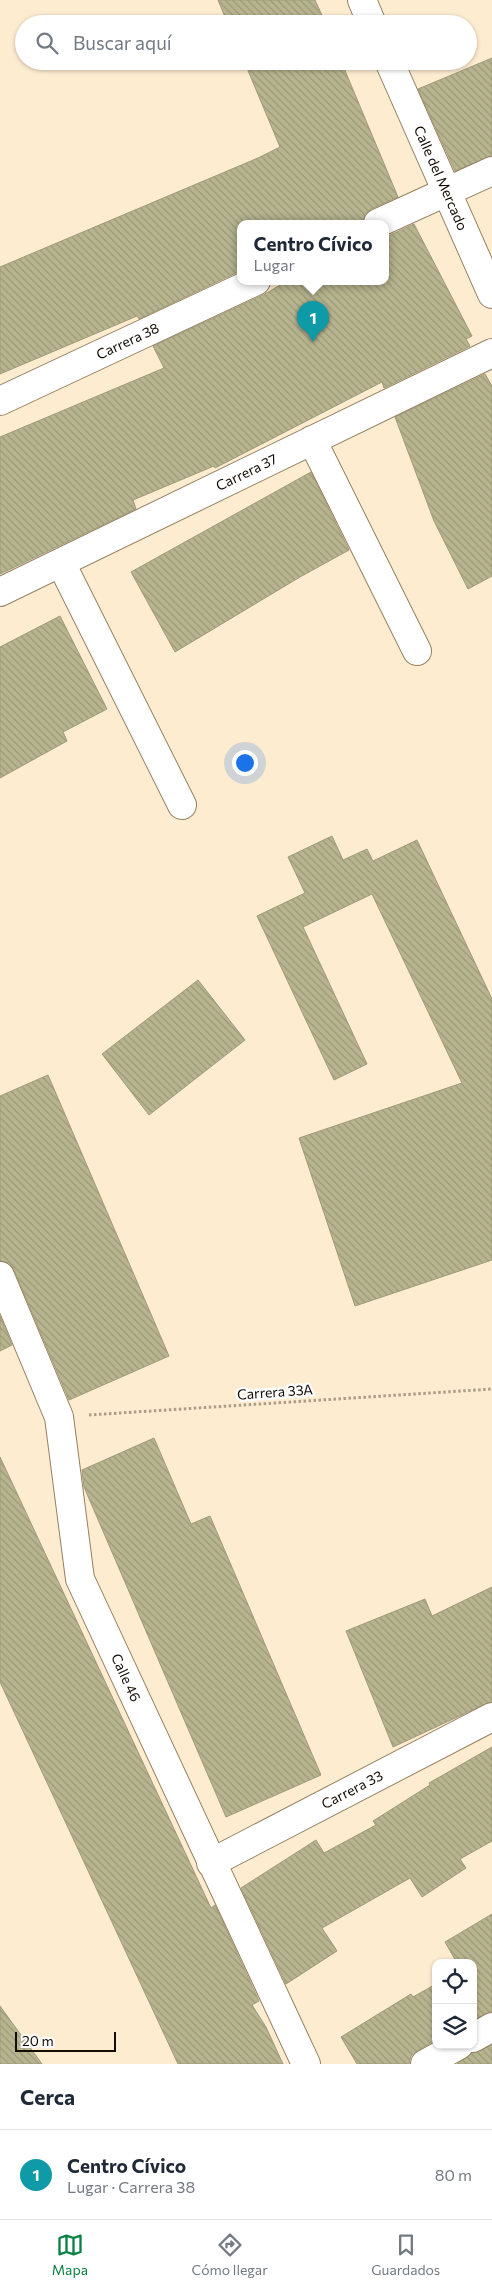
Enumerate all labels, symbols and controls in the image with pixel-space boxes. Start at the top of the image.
search box [15,15,477,70]
icon: search [33,29,61,57]
text: Buscar aquí [73,31,172,54]
street label: Calle del Mercado [411,123,472,233]
popup [237,220,389,285]
text: Centro Cívico [253,232,373,255]
text: Lugar [253,255,295,274]
pin: 1 [297,301,329,342]
street label: Carrera 38 [93,319,162,363]
street label: Carrera 37 [213,450,280,494]
your location [232,750,258,776]
street label: Carrera 33A [236,1380,314,1403]
street label: Calle 46 [108,1651,145,1704]
street label: Carrera 33 [318,1766,385,1812]
map controls [432,1959,477,2049]
button: locate [432,1959,477,2004]
button: layers [432,2004,477,2049]
scale bar [15,2029,116,2052]
text: 20 m [22,2032,54,2049]
text: Cerca [20,2084,75,2109]
text: Centro Cívico [67,2154,186,2177]
text: 1 [32,2165,40,2184]
text: 80 m [435,2165,472,2184]
text: Lugar · Carrera 38 [67,2177,195,2196]
tab: Mapa [52,2231,88,2278]
tab: Cómo llegar [192,2231,268,2278]
tab: Guardados [371,2231,440,2278]

